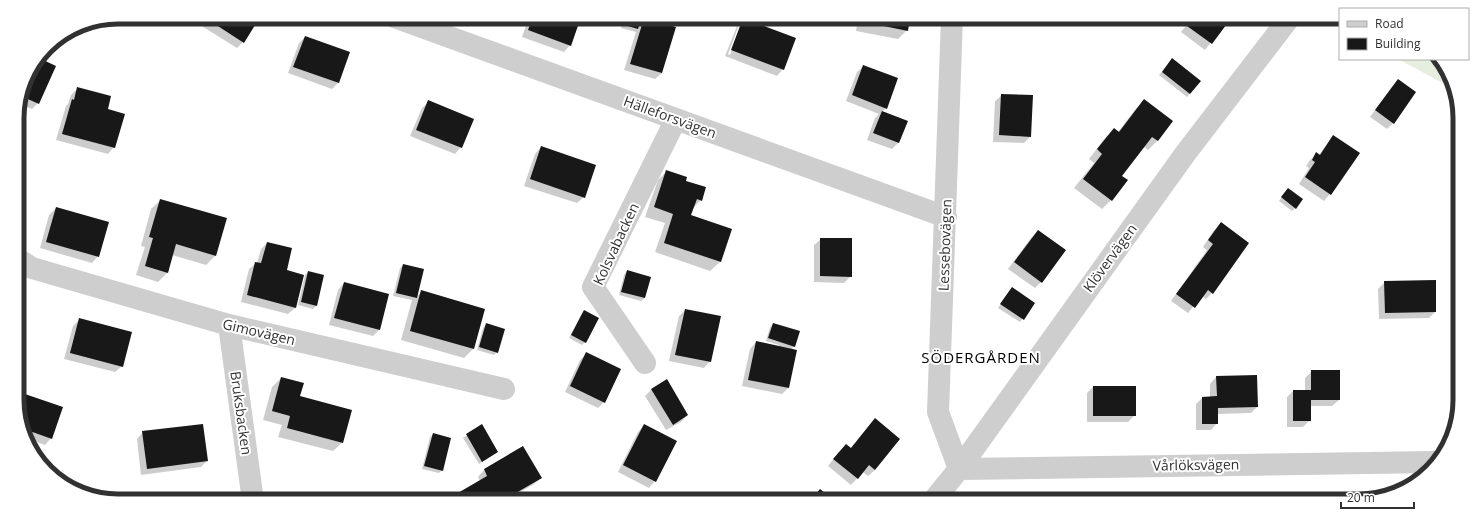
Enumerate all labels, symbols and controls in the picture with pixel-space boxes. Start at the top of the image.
legend [1339,8,1469,60]
text: Road [1375,15,1404,32]
text: Building [1375,35,1421,52]
street label: Hälleforsvägen [621,91,719,142]
street label: Lessebovägen [933,199,956,291]
street label: Kolsvabacken [588,200,643,288]
street label: Klövervägen [1078,220,1141,296]
street label: Gimovägen [221,314,297,349]
district label: SÖDERGÅRDEN [921,347,1041,367]
street label: Bruksbacken [226,370,257,456]
street label: Vårlöksvägen [1153,454,1239,475]
scale bar [1341,484,1414,510]
text: 20 m [1347,489,1375,506]

